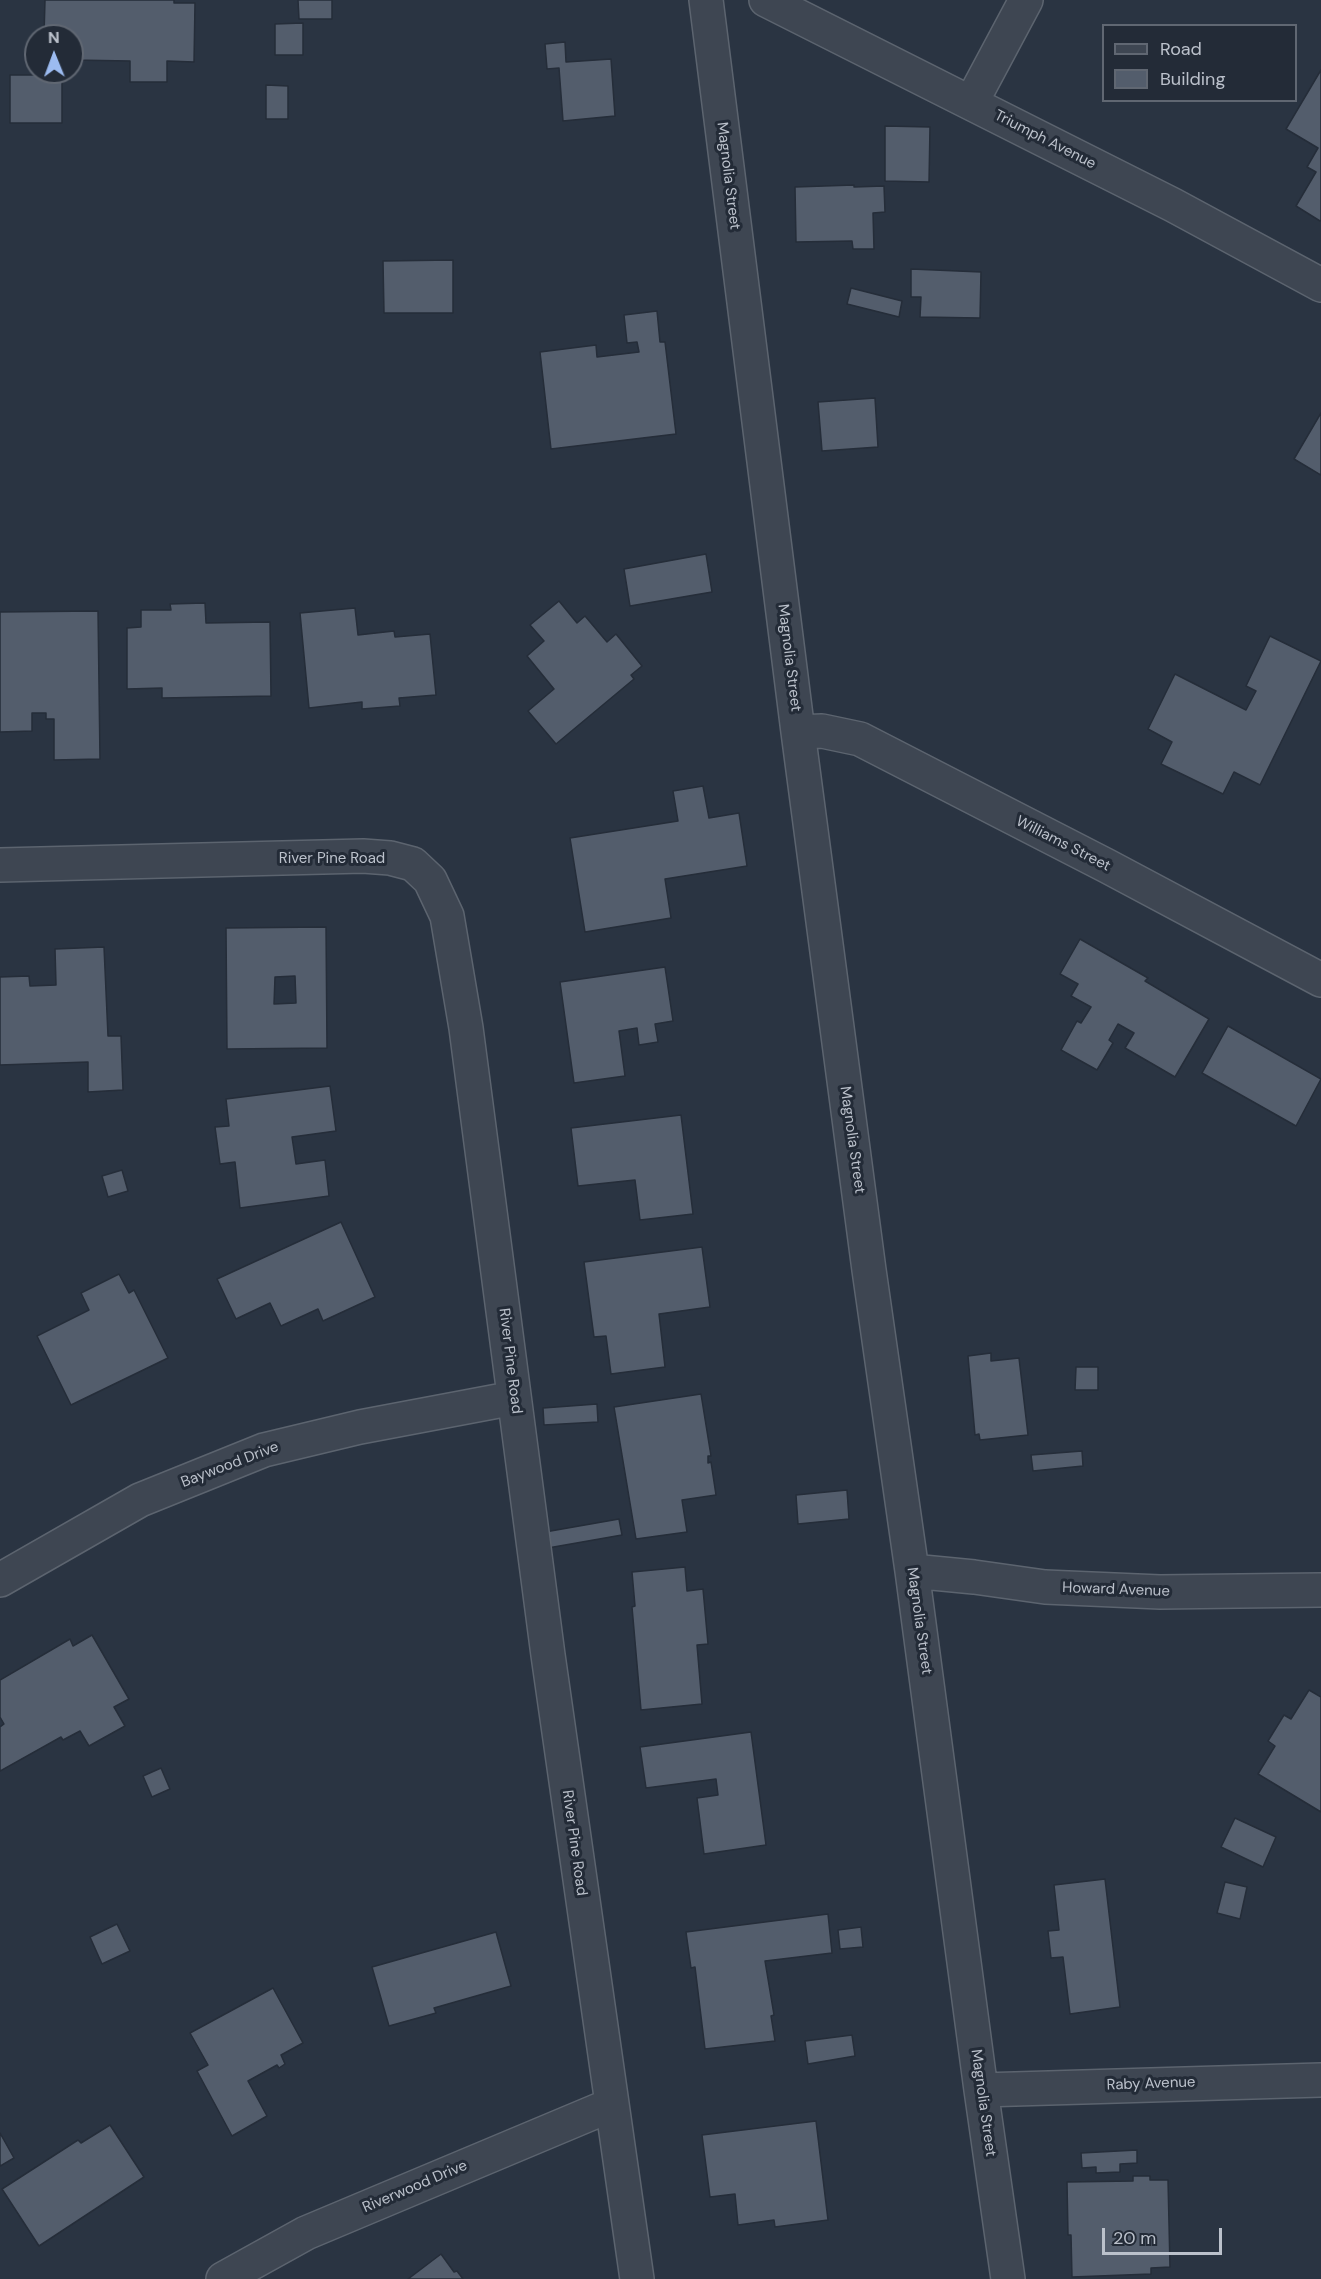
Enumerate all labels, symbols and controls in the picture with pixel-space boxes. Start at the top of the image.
north arrow [24,24,84,84]
legend [1102,24,1297,102]
text: N [48,27,60,48]
text: Road [1160,37,1202,61]
text: Building [1160,67,1225,91]
street label: Triumph Avenue [991,107,1099,173]
street label: Magnolia Street [712,121,744,231]
street label: Magnolia Street [773,603,805,713]
street label: Williams Street [1013,812,1113,876]
street label: River Pine Road [279,850,385,868]
street label: Magnolia Street [836,1085,868,1195]
street label: River Pine Road [495,1307,525,1415]
street label: Baywood Drive [179,1438,281,1492]
street label: Magnolia Street [903,1566,935,1676]
street label: Howard Avenue [1062,1579,1170,1601]
street label: River Pine Road [558,1789,590,1897]
street label: Magnolia Street [967,2048,999,2158]
street label: Raby Avenue [1106,2073,1196,2095]
street label: Riverwood Drive [360,2157,470,2217]
scale bar [1105,2216,1225,2254]
text: 20 m [1113,2226,1156,2250]

